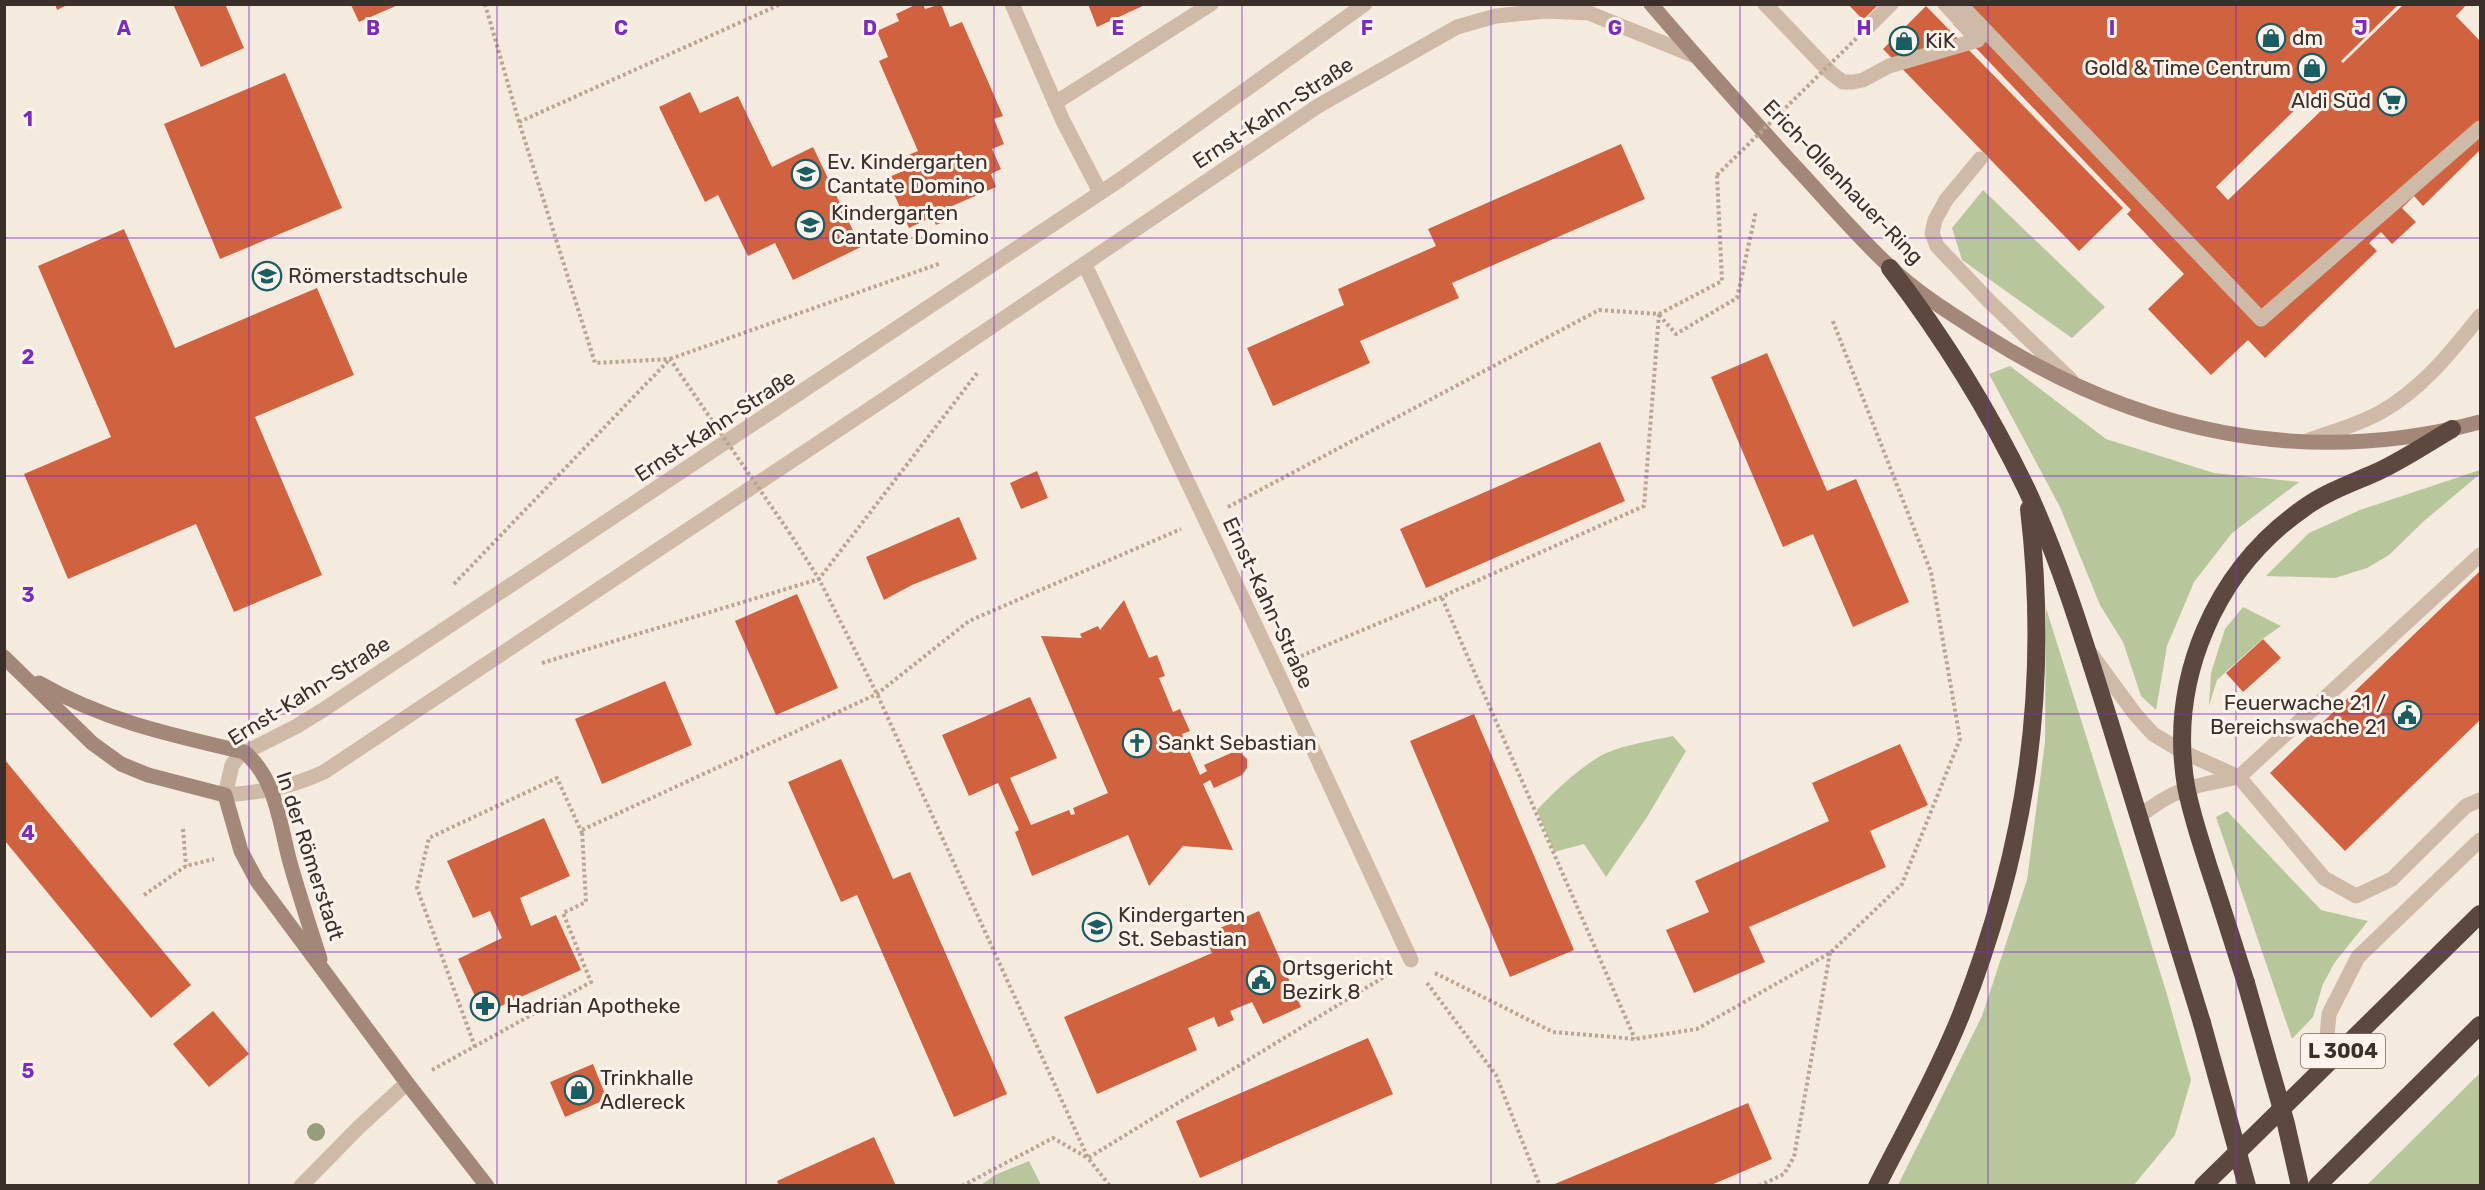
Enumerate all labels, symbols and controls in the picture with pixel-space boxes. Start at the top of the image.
text: A [117,16,132,40]
text: B [366,16,380,40]
text: C [614,16,628,40]
text: D [863,16,877,40]
text: E [1112,16,1124,40]
text: F [1361,16,1373,40]
text: G [1608,16,1622,40]
text: H [1857,16,1871,40]
text: I [2109,16,2115,40]
text: J [2354,16,2368,40]
shop icon: dm [2255,22,2287,54]
shop icon: KiK [1888,25,1920,57]
place label: dm [2292,25,2323,50]
place label: KiK [1925,28,1956,53]
street label: Ernst-Kahn-Straße [1188,51,1358,174]
shop icon: Gold & Time Centrum [2296,52,2328,84]
place label: Gold & Time Centrum [2084,55,2291,80]
supermarket icon: Aldi Süd [2376,85,2408,117]
place label: Aldi Süd [2291,88,2371,113]
street label: Erich-Ollenhauer-Ring [1758,94,1929,269]
text: 1 [23,107,33,131]
place label: Ev. Kindergarten Cantate Domino [827,149,988,198]
school or university icon: Ev. Kindergarten Cantate Domino [790,158,822,190]
place label: Kindergarten Cantate Domino [831,200,989,249]
school or university icon: Kindergarten Cantate Domino [794,209,826,241]
school or university icon: Römerstadtschule [251,260,283,292]
place label: Römerstadtschule [288,263,468,288]
text: 2 [22,345,35,369]
street label: Ernst-Kahn-Straße [630,364,800,487]
street label: Ernst-Kahn-Straße [1218,513,1319,693]
text: 3 [21,583,35,607]
street label: Ernst-Kahn-Straße [223,631,394,751]
place label: Feuerwache 21 / Bereichswache 21 [2210,690,2386,739]
public building icon: Feuerwache 21 / Bereichswache 21 [2391,699,2423,731]
church icon: Sankt Sebastian [1121,727,1153,759]
place label: Sankt Sebastian [1158,730,1317,755]
street label: In der Römerstadt [271,768,350,943]
text: 4 [21,821,35,845]
place label: Kindergarten St. Sebastian [1118,902,1247,951]
school or university icon: Kindergarten St. Sebastian [1081,911,1113,943]
place label: Ortsgericht Bezirk 8 [1282,955,1393,1004]
public building icon: Ortsgericht Bezirk 8 [1245,964,1277,996]
pharmacy icon: Hadrian Apotheke [469,990,501,1022]
place label: Hadrian Apotheke [506,993,680,1018]
road number: L 3004 [2301,1034,2385,1068]
text: 5 [22,1059,35,1083]
place label: Trinkhalle Adlereck [600,1065,693,1114]
shop icon: Trinkhalle Adlereck [563,1074,595,1106]

